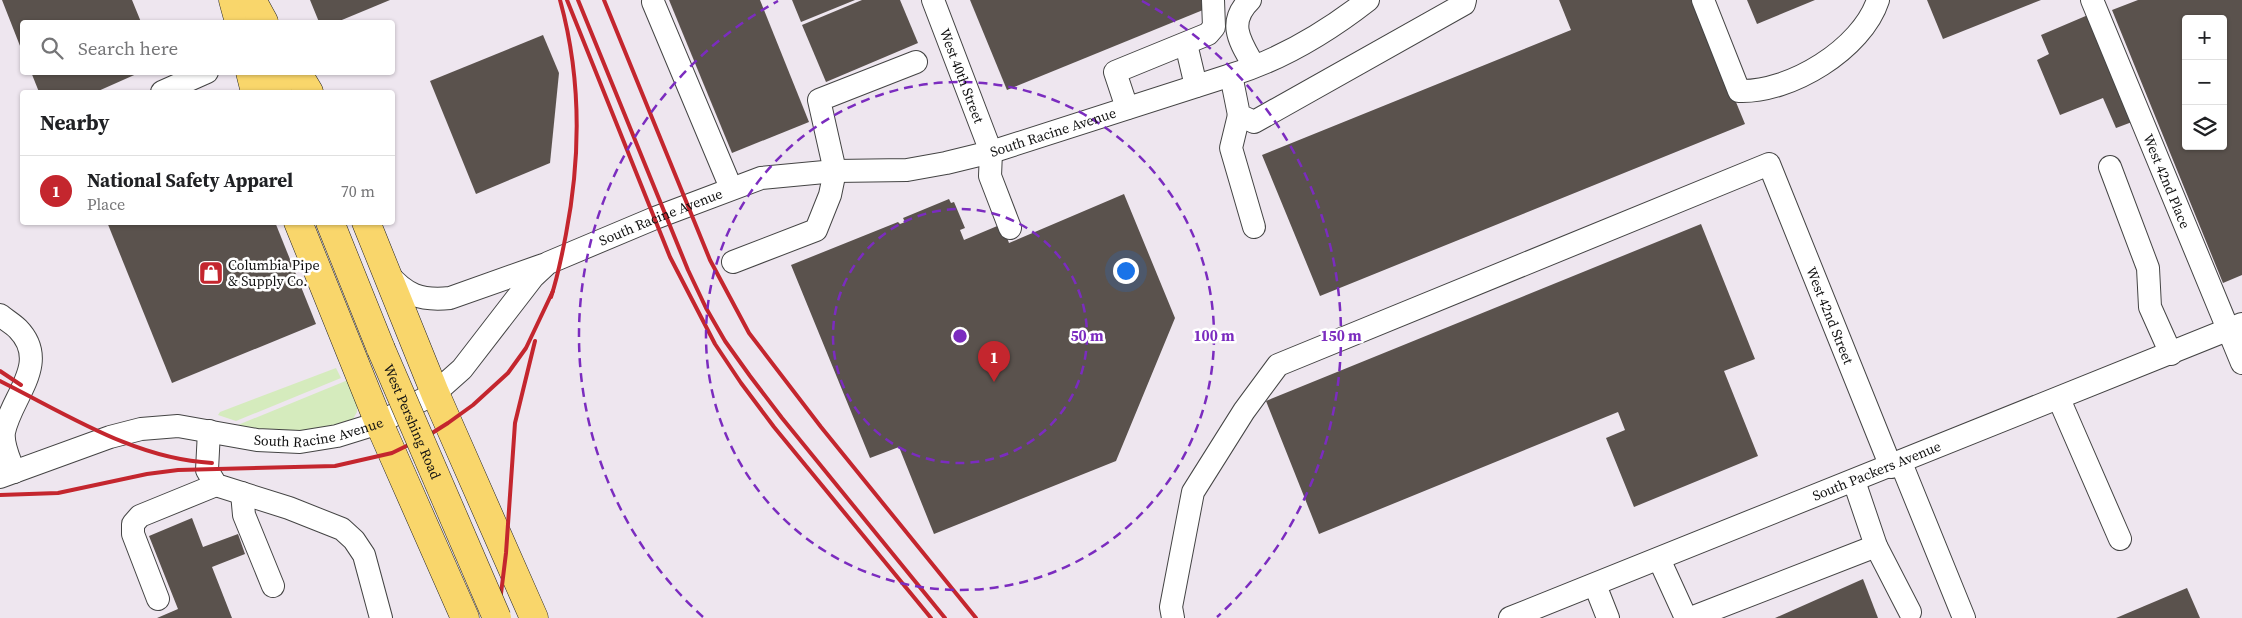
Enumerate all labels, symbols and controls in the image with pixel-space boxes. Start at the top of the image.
map controls [2182,15,2227,150]
button: + [2182,15,2227,60]
search box [20,20,395,75]
street label: West 40th Street [935,25,989,126]
icon: search [38,34,66,62]
text: Search here [78,35,178,61]
button: − [2182,60,2227,105]
street label: South Racine Avenue [987,103,1119,162]
button: layers [2182,105,2227,150]
text: Nearby [40,108,110,137]
street label: West 42nd Place [2138,131,2195,231]
text: National Safety Apparel [87,167,293,193]
text: 1 [52,180,60,202]
text: 70 m [341,180,375,202]
street label: South Racine Avenue [596,183,725,250]
text: Place [87,193,125,215]
place label: Columbia Pipe & Supply Co. [228,255,320,291]
your location [1113,258,1139,284]
shop icon: Columbia Pipe & Supply Co. [198,260,224,286]
street label: West 42nd Street [1801,264,1859,368]
text: 50 m [1070,325,1104,346]
text: 100 m [1193,325,1235,346]
text: 150 m [1320,325,1362,346]
centre of rings [951,327,969,345]
pin: 1 [978,341,1010,382]
street label: West Pershing Road [379,361,446,482]
street label: South Racine Avenue [253,412,387,452]
street label: South Packers Avenue [1809,436,1944,506]

